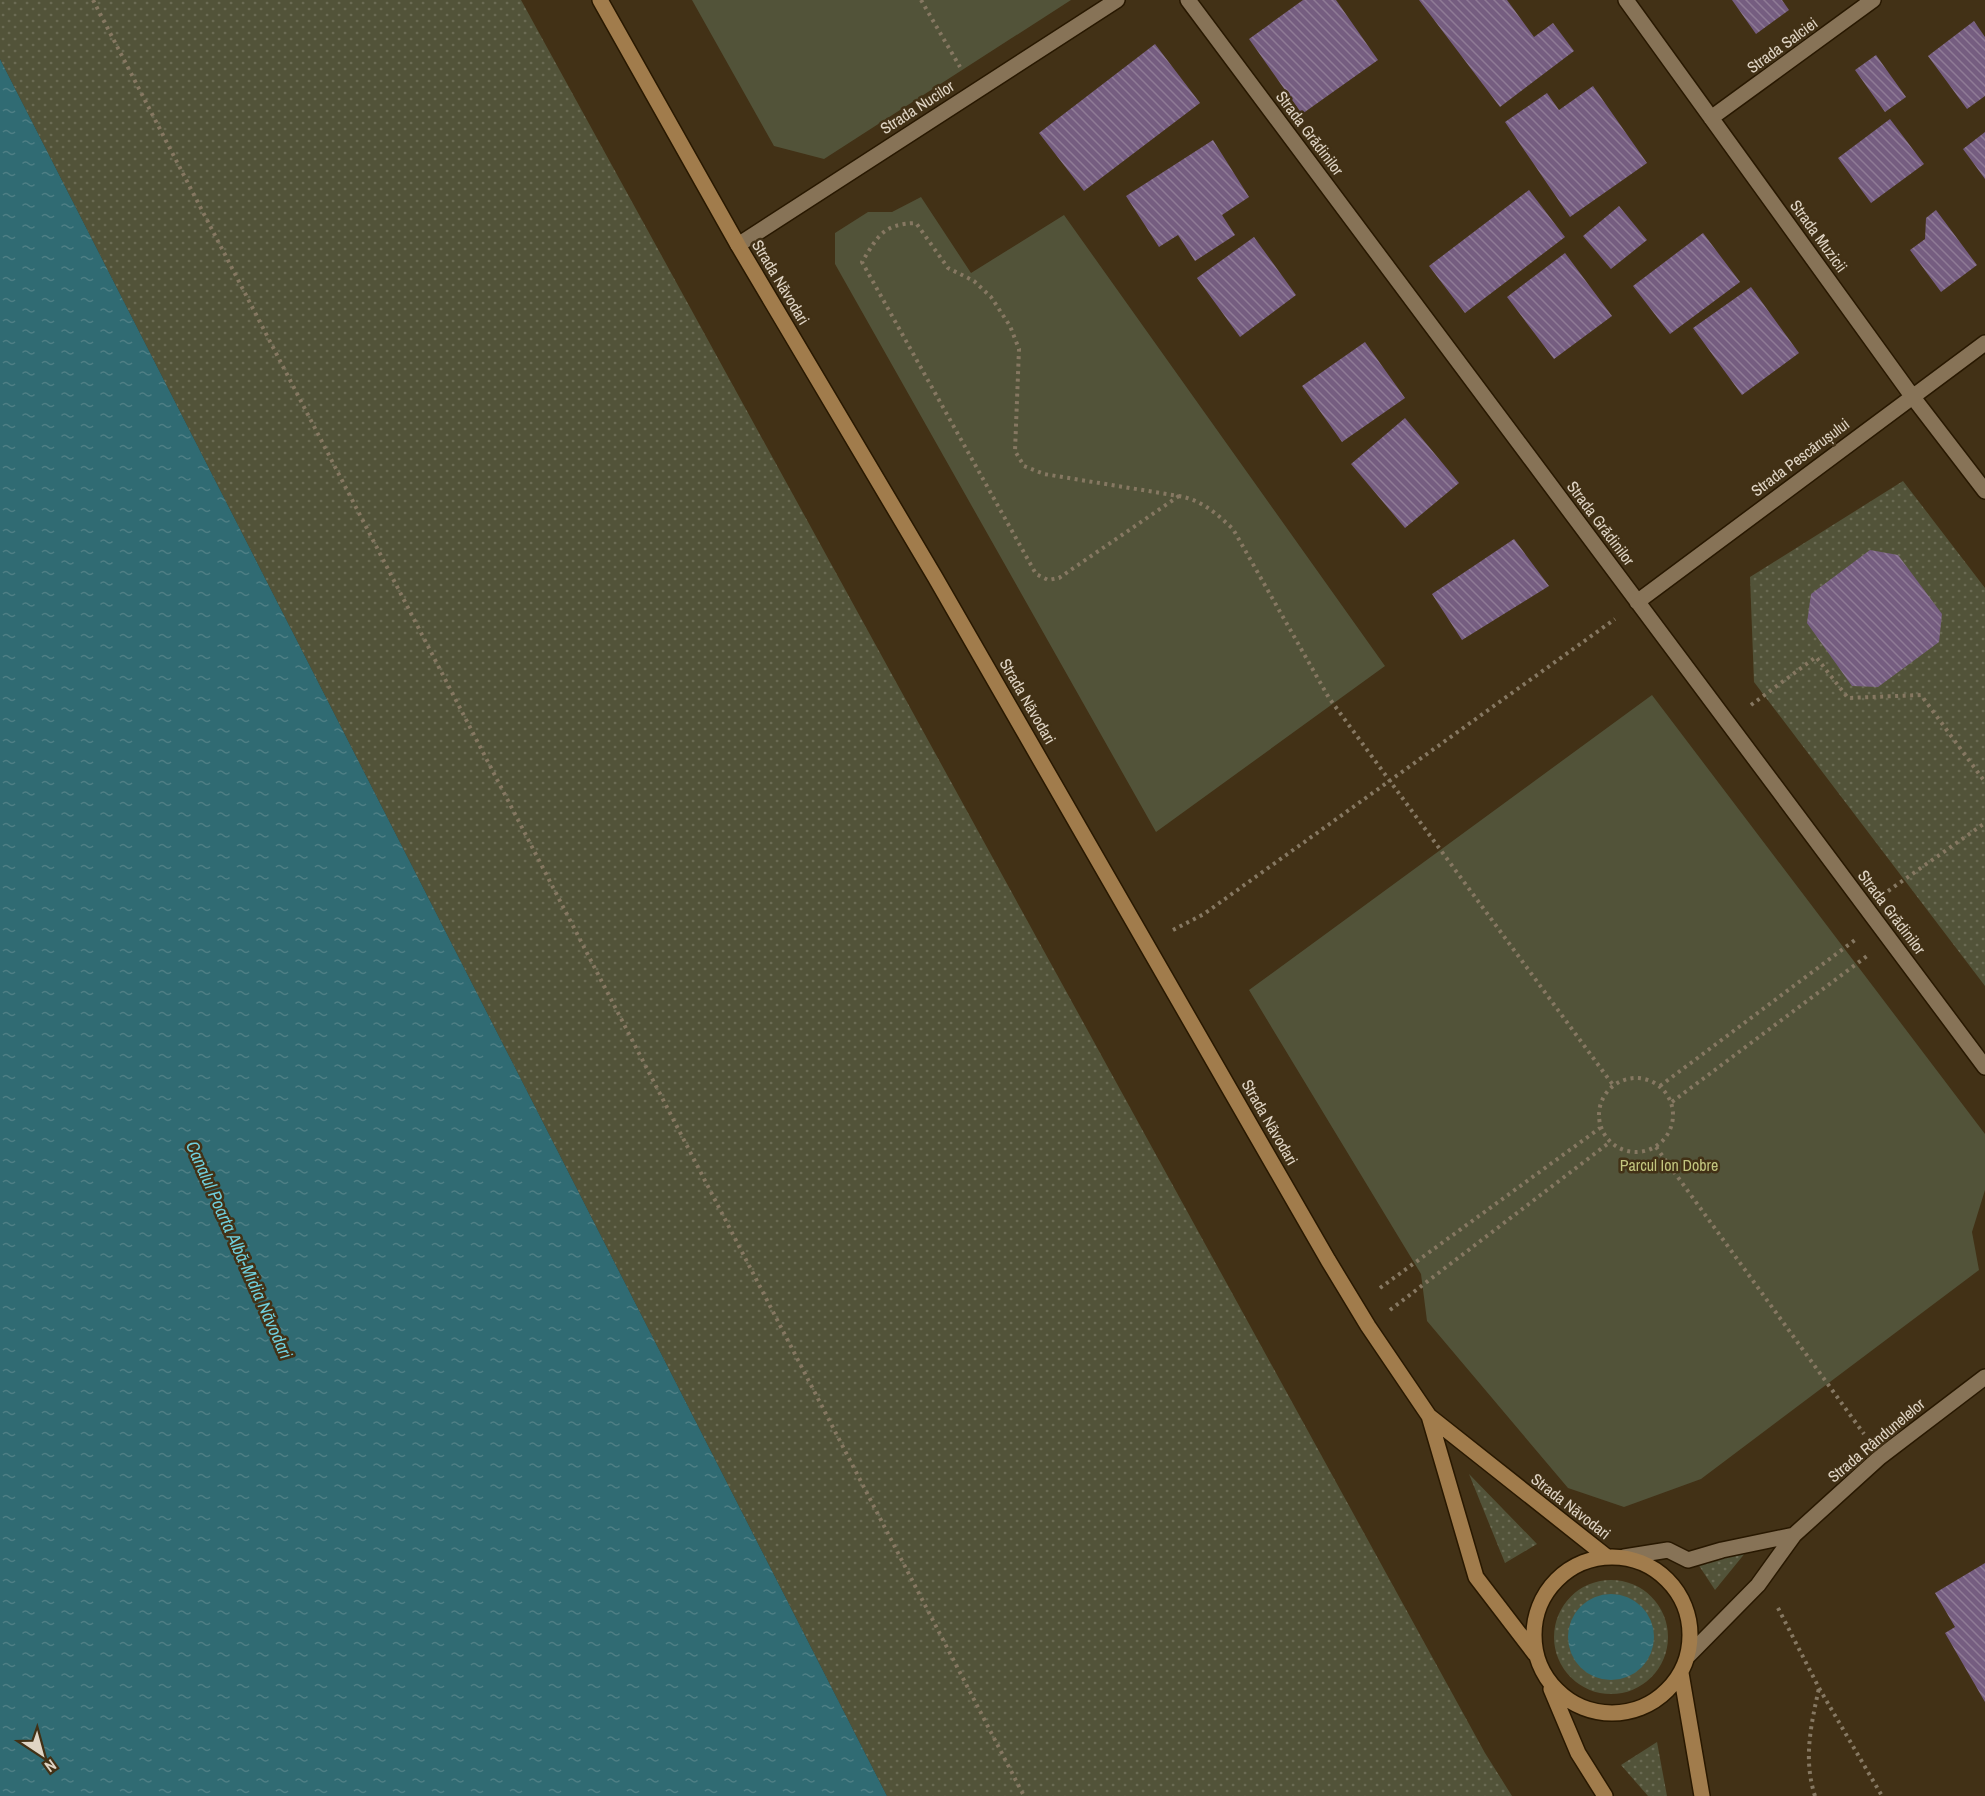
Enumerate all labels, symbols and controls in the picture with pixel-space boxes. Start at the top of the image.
street label: Strada Salciei [1742,12,1822,78]
street label: Strada Nucilor [876,75,959,139]
street label: Strada Grădinilor [1271,86,1349,180]
street label: Strada Muzicii [1785,195,1853,277]
street label: Strada Năvodari [747,235,815,329]
street label: Strada Pescărușului [1746,413,1854,501]
street label: Strada Grădinilor [1562,476,1640,570]
street label: Strada Năvodari [995,654,1061,748]
street label: Strada Grădinilor [1853,865,1931,959]
street label: Strada Năvodari [1237,1075,1303,1169]
water label: Canalul Poarta Albă-Midia Năvodari [180,1137,299,1363]
park label: Parcul Ion Dobre [1620,1154,1718,1176]
street label: Strada Rândunelelor [1823,1392,1930,1487]
street label: Strada Năvodari [1527,1468,1615,1544]
north arrow [12,1724,72,1784]
text: N [41,1754,61,1778]

